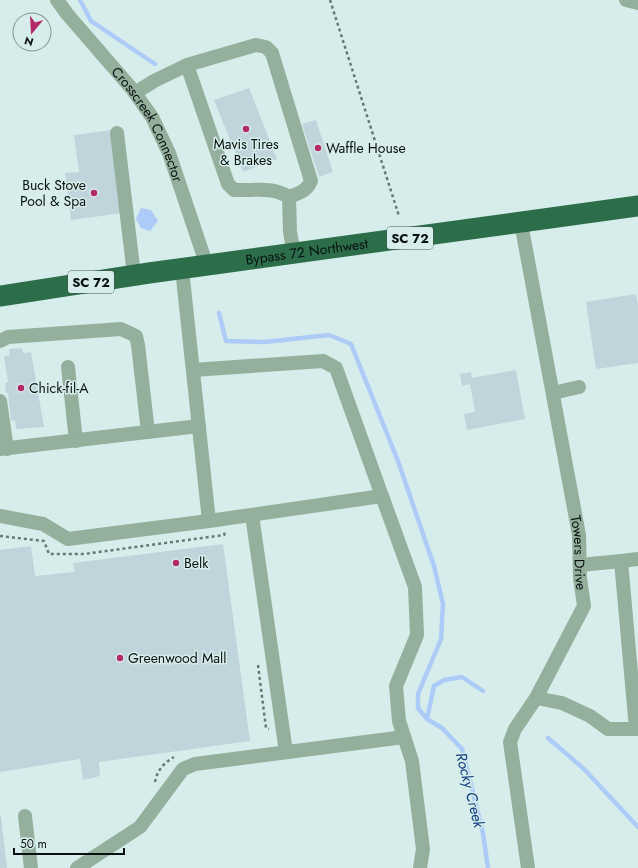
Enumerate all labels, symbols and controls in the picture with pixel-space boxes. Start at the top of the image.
north arrow [12,12,52,52]
text: N [22,33,36,50]
street label: Crosscreek Connector [107,62,188,185]
marker: Mavis Tires & Brakes [241,124,251,134]
place label: Mavis Tires & Brakes [213,134,279,170]
place label: Waffle House [326,138,406,158]
marker: Waffle House [313,143,323,153]
place label: Buck Stove Pool & Spa [20,175,86,211]
marker: Buck Stove Pool & Spa [89,188,99,198]
road number: SC 72 [387,227,433,249]
street label: Bypass 72 Northwest [244,233,370,270]
road number: SC 72 [68,271,114,293]
place label: Chick-fil-A [29,378,89,398]
marker: Chick-fil-A [16,383,26,393]
street label: Towers Drive [566,514,592,591]
place label: Belk [184,553,209,573]
marker: Belk [171,558,181,568]
place label: Greenwood Mall [128,648,226,668]
marker: Greenwood Mall [115,653,125,663]
water label: Rocky Creek [450,750,490,830]
scale bar [14,830,124,856]
text: 50 m [20,835,47,853]

